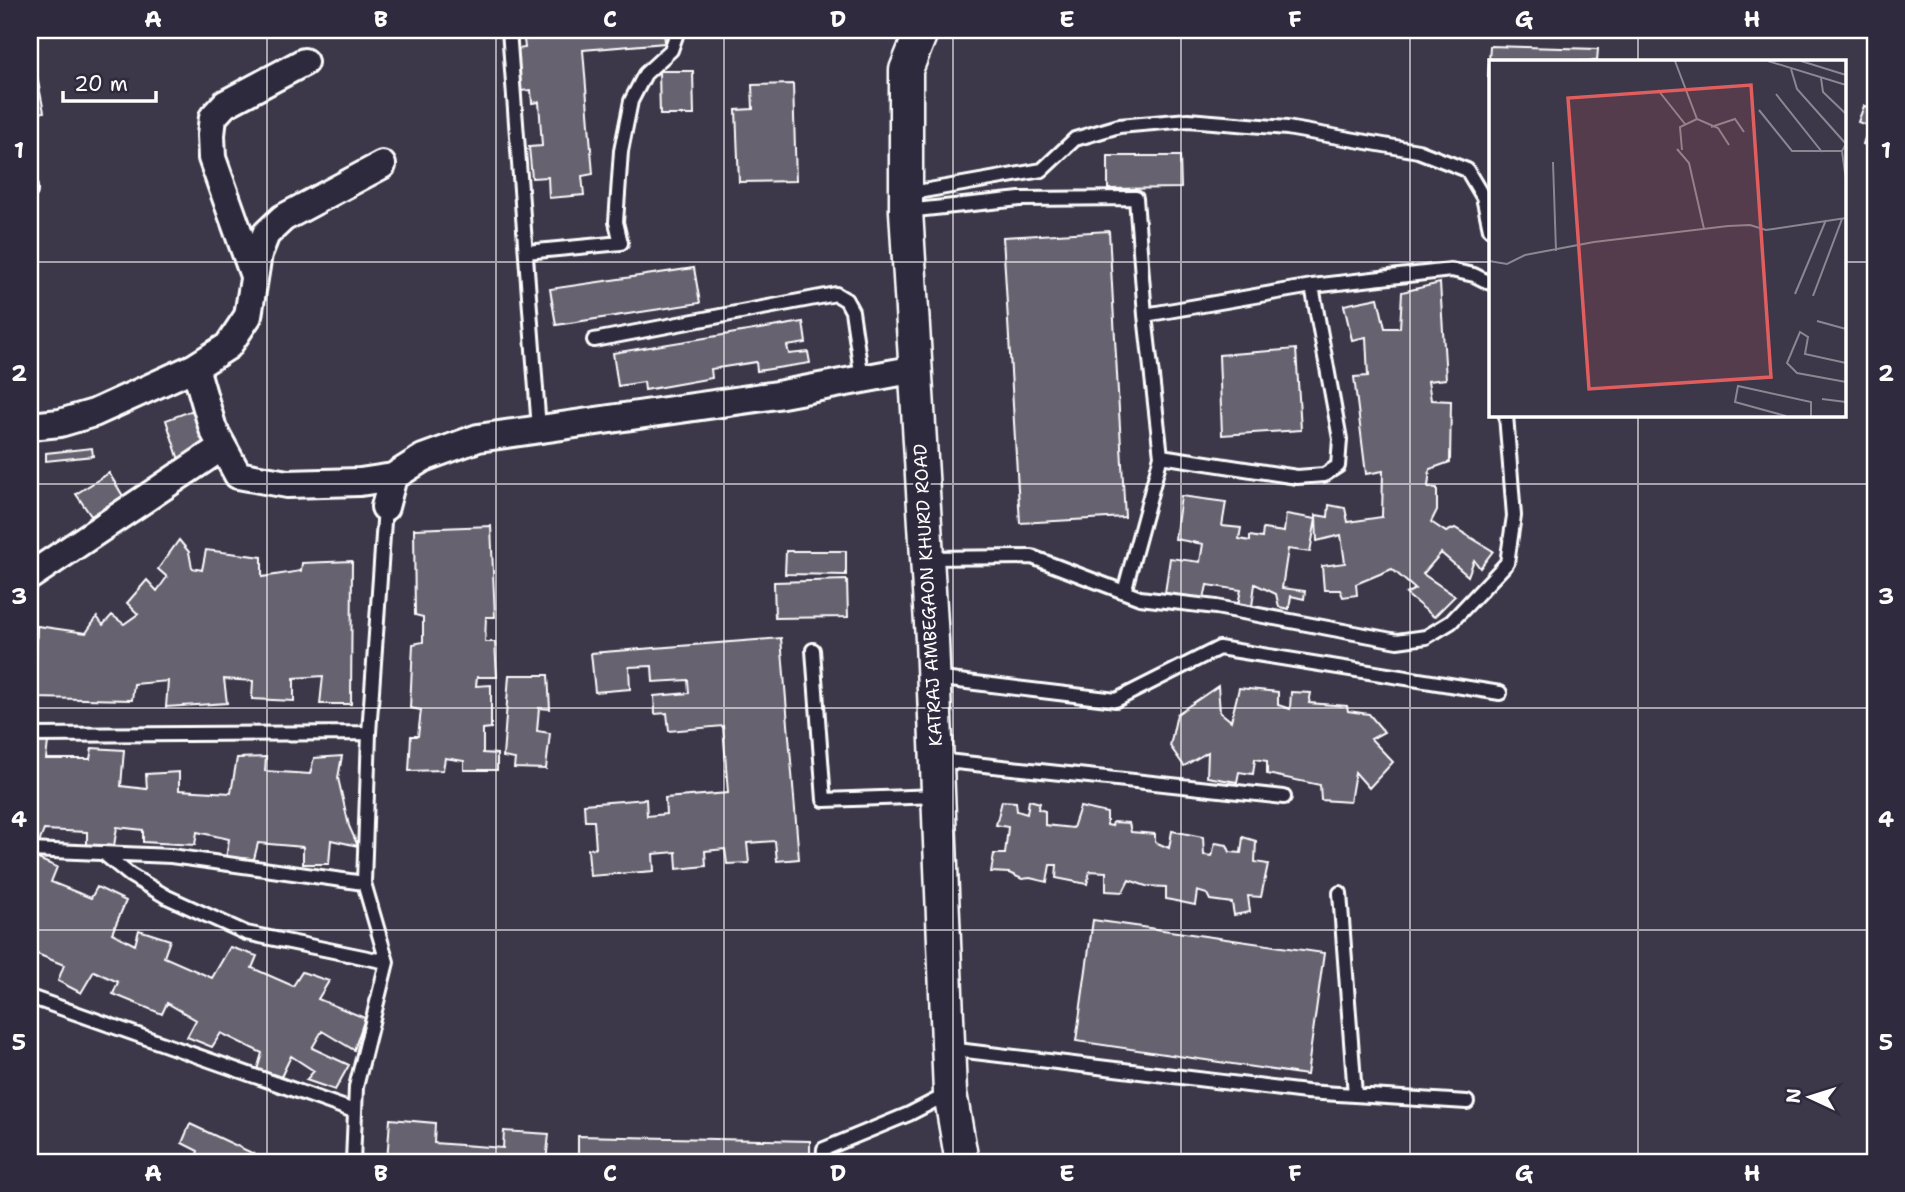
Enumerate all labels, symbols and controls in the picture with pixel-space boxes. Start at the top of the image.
text: A [144,4,162,34]
text: B [374,4,388,34]
text: C [603,4,617,34]
text: D [830,4,846,34]
text: E [1059,4,1075,34]
text: F [1288,4,1302,34]
text: G [1515,4,1534,34]
text: H [1744,4,1760,34]
scale bar [63,60,156,104]
inset map [1489,60,1846,416]
text: 20 m [74,70,128,98]
text: 1 [14,135,24,165]
text: 1 [1881,135,1891,165]
text: 2 [11,358,27,388]
text: 2 [1878,358,1894,388]
street label: KATRAJ AMBEGAON KHURD ROAD [908,443,948,747]
text: 3 [11,581,27,611]
text: 3 [1878,581,1894,611]
text: 4 [11,804,27,834]
text: 4 [1878,804,1894,834]
text: 5 [12,1027,26,1057]
text: 5 [1879,1027,1893,1057]
north arrow [1776,1062,1846,1132]
text: N [1781,1087,1807,1104]
text: A [144,1158,162,1188]
text: B [374,1158,388,1188]
text: C [603,1158,617,1188]
text: D [830,1158,846,1188]
text: E [1059,1158,1075,1188]
text: F [1288,1158,1302,1188]
text: G [1515,1158,1534,1188]
text: H [1744,1158,1760,1188]

